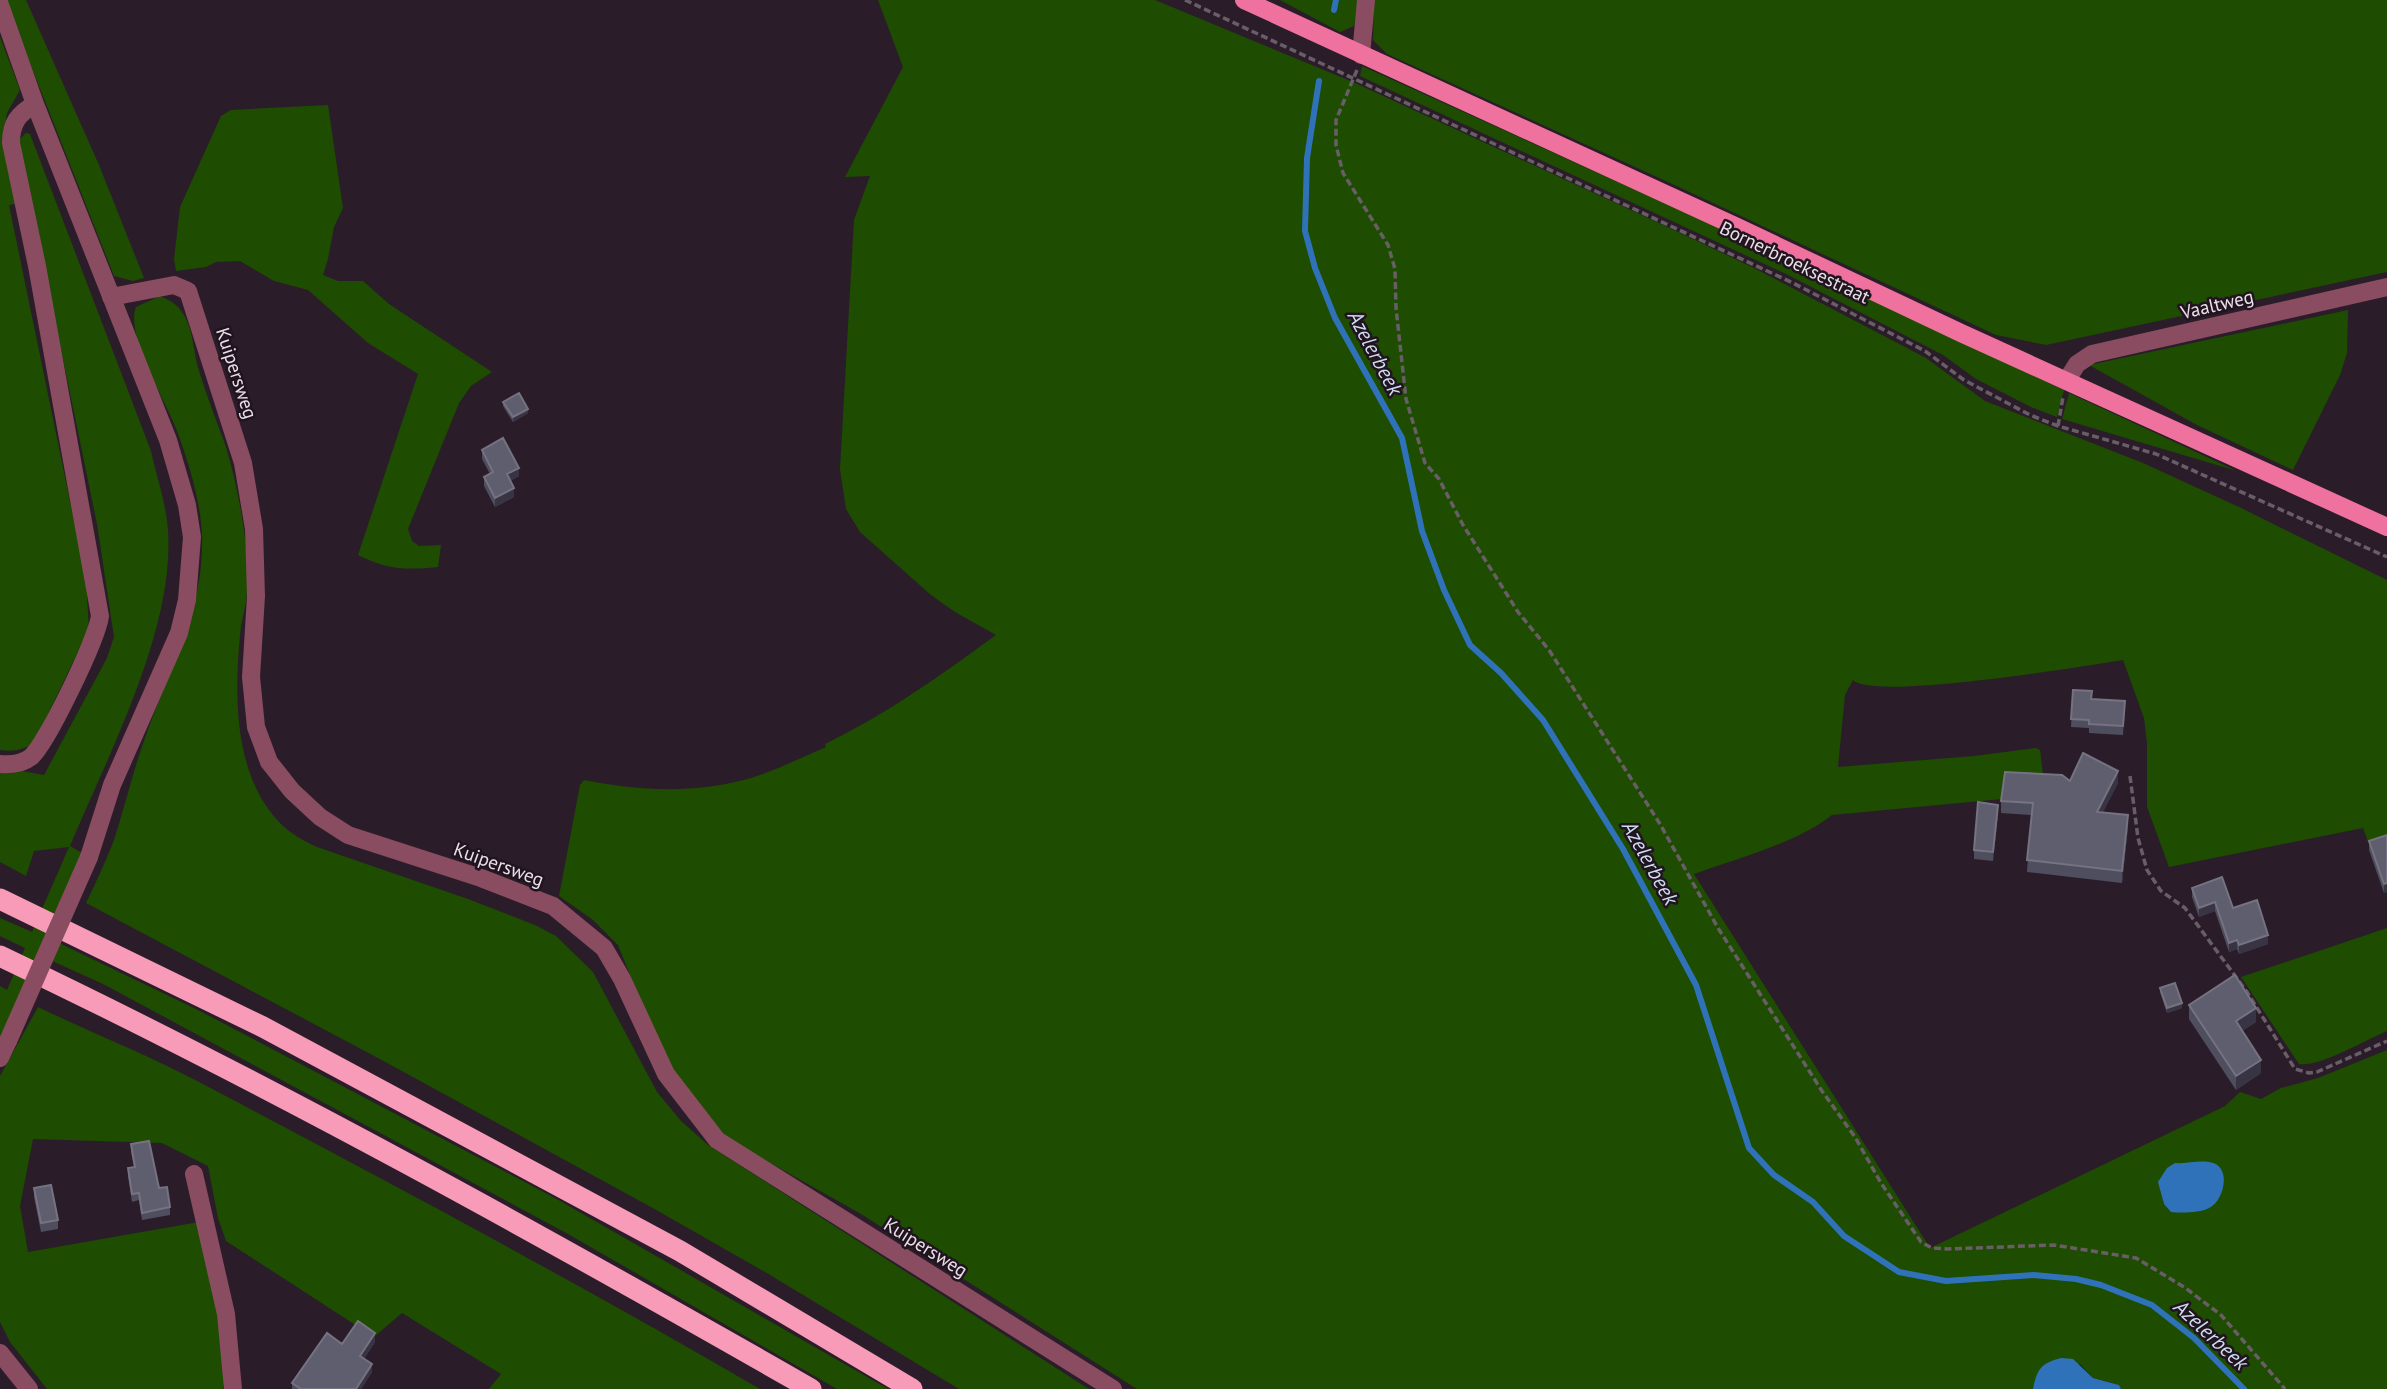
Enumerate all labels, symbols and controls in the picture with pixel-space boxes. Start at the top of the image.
street label: Bornerbroeksestraat [1716,215,1874,309]
street label: Vaaltweg [2177,284,2256,324]
water label: Azelerbeek [1341,305,1410,401]
street label: Kuipersweg [211,325,263,421]
water label: Azelerbeek [1616,815,1685,911]
street label: Kuipersweg [451,837,547,891]
street label: Kuipersweg [880,1212,972,1282]
water label: Azelerbeek [2168,1293,2255,1377]

